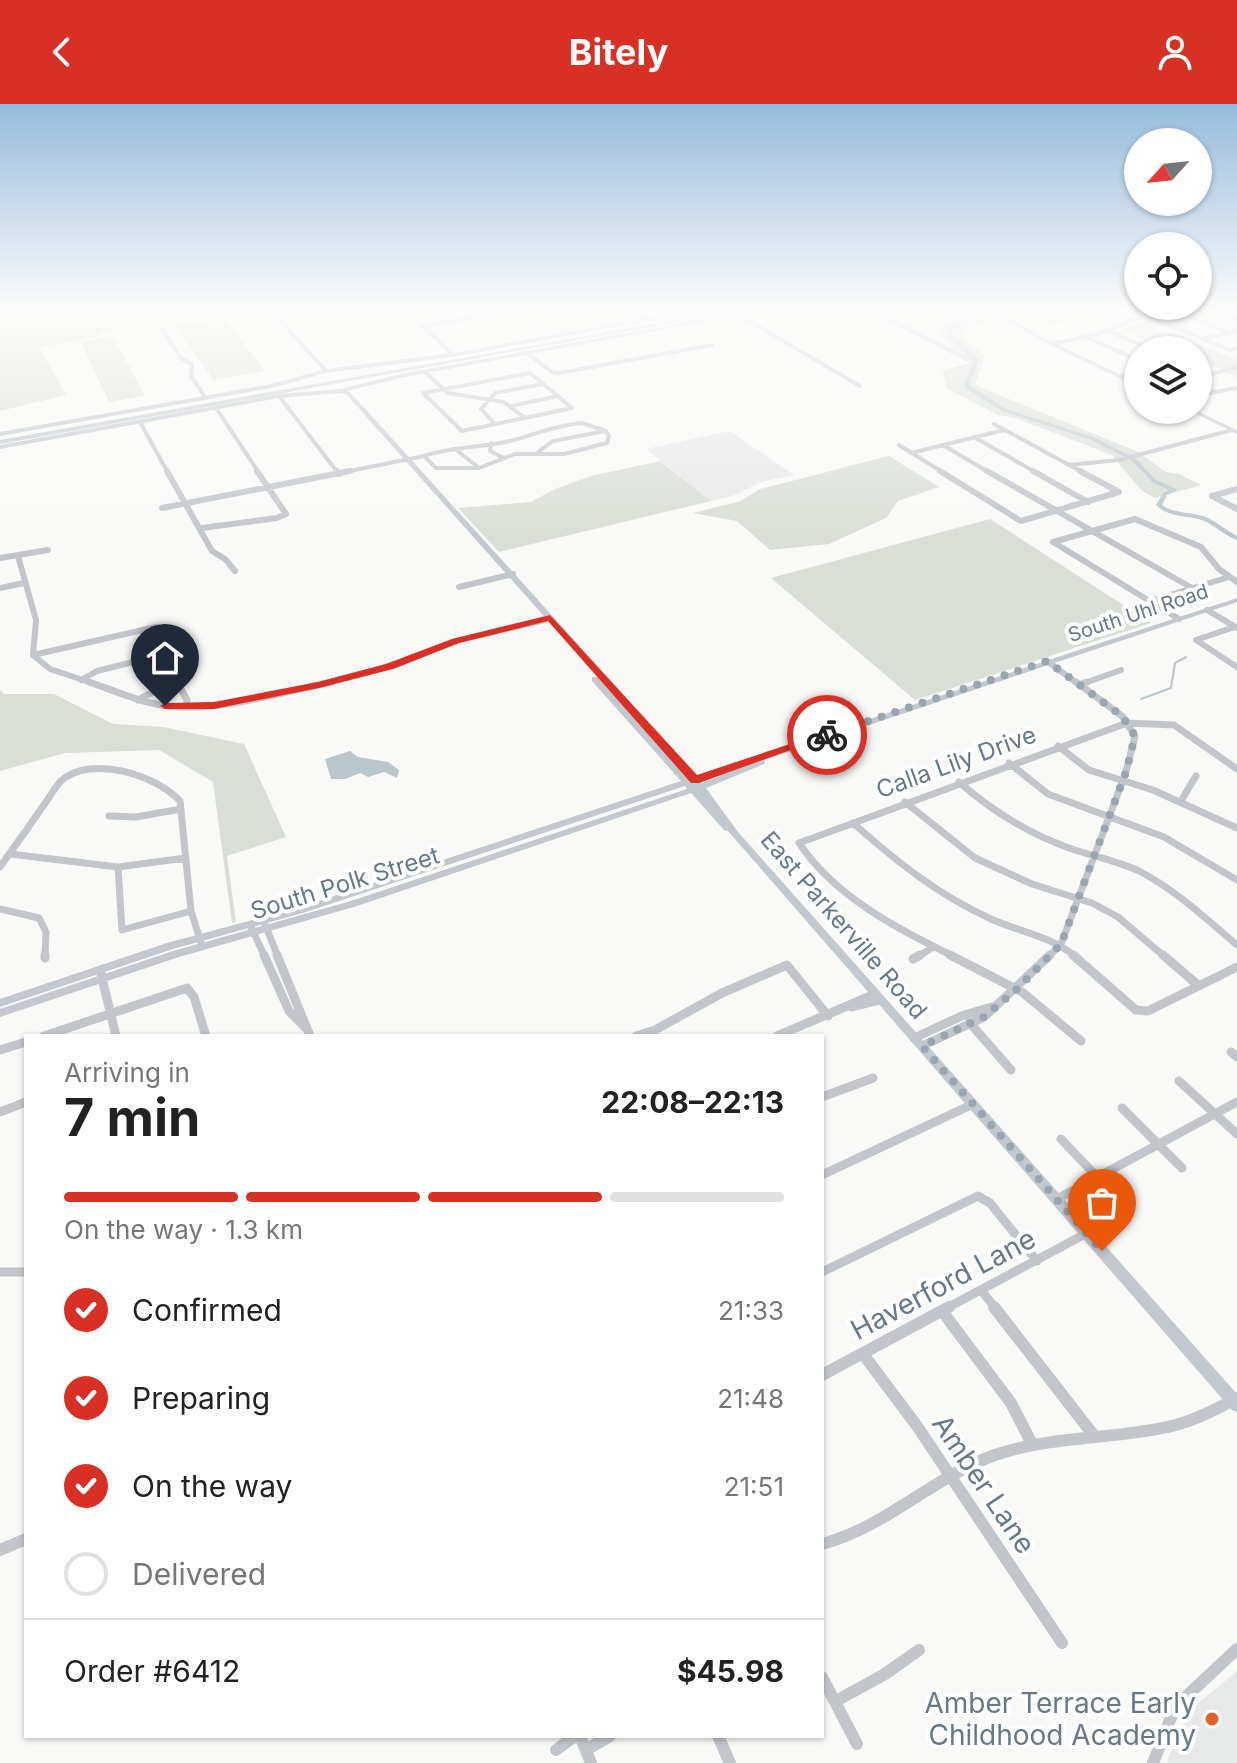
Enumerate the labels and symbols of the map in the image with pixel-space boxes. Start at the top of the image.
north arrow [1124,128,1212,216]
street label: South Uhl Road [1065,579,1211,647]
pin [131,624,199,706]
courier [787,695,867,775]
street label: Calla Lily Drive [872,720,1040,804]
street label: East Parkerville Road [755,825,933,1025]
street label: South Polk Street [247,840,443,925]
pin [1068,1169,1136,1251]
street label: Haverford Lane [845,1221,1041,1347]
street label: Amber Lane [925,1408,1043,1560]
place label: Amber Terrace Early Childhood Academy [924,1686,1196,1752]
marker: Amber Terrace Early Childhood Academy [1203,1710,1221,1728]

